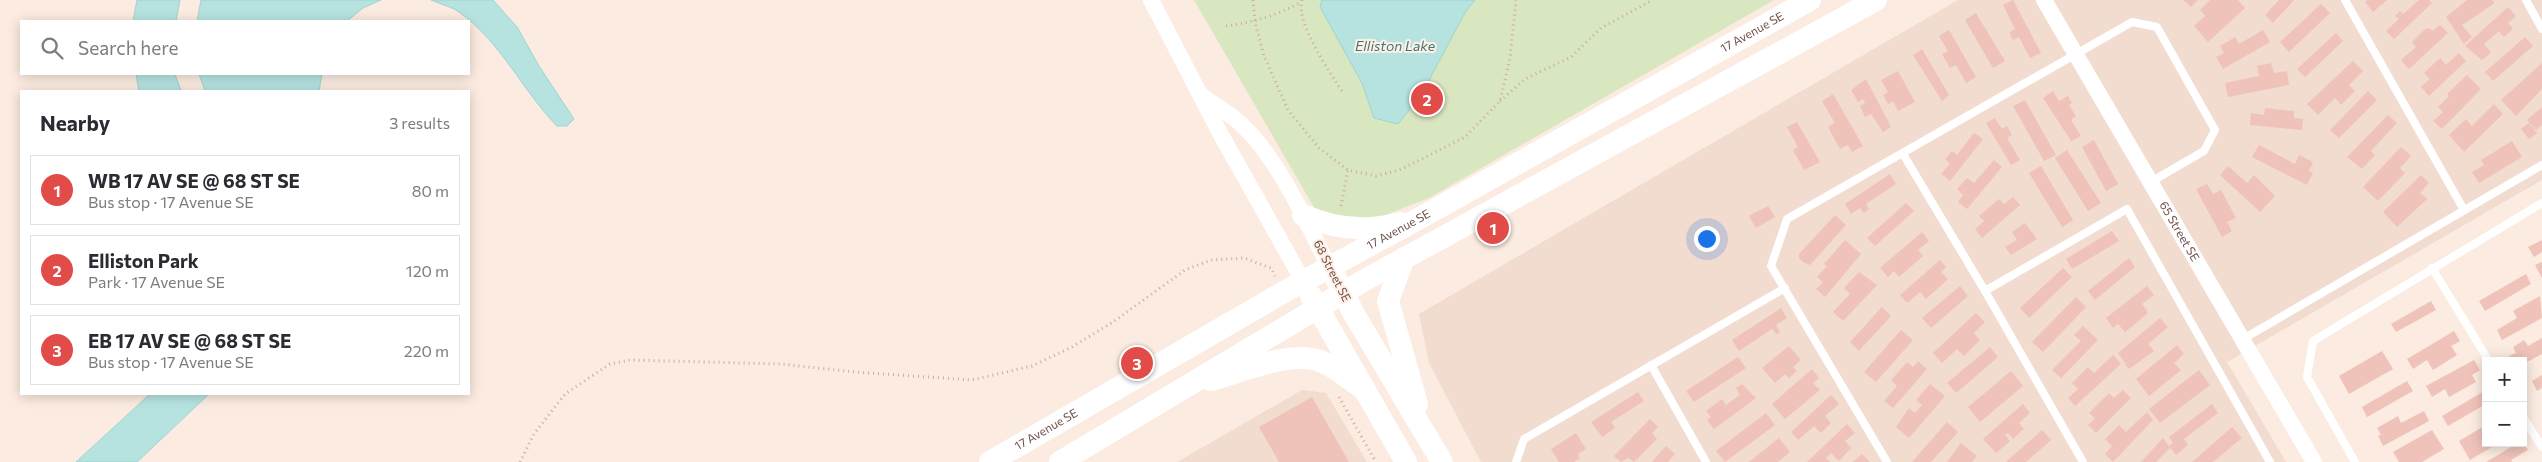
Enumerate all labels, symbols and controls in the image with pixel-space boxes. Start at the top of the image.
street label: 17 Avenue SE [1718,8,1786,55]
search box [20,20,470,75]
icon: search [38,34,66,62]
text: Search here [78,36,178,59]
water label: Elliston Lake [1355,37,1436,54]
pin: 2 [1411,80,1443,118]
text: Nearby [40,110,110,135]
text: 3 results [389,113,450,132]
text: WB 17 AV SE @ 68 ST SE [88,169,300,192]
text: 1 [53,181,61,200]
text: 80 m [412,181,449,200]
text: Bus stop · 17 Avenue SE [88,192,254,211]
street label: 65 Street SE [2157,198,2203,263]
street label: 17 Avenue SE [1364,206,1432,252]
pin: 1 [1477,209,1509,247]
your location [1694,226,1720,252]
street label: 68 Street SE [1311,237,1354,304]
text: Elliston Park [88,249,199,272]
text: 2 [52,261,62,280]
text: 120 m [406,261,449,280]
text: Park · 17 Avenue SE [88,272,225,291]
text: EB 17 AV SE @ 68 ST SE [88,329,291,352]
text: 3 [52,341,62,360]
text: 220 m [404,341,449,360]
pin: 3 [1121,344,1153,382]
text: Bus stop · 17 Avenue SE [88,352,254,371]
map controls [2482,357,2527,447]
button: + [2482,357,2527,402]
button: − [2482,402,2527,447]
street label: 17 Avenue SE [1012,405,1080,452]

